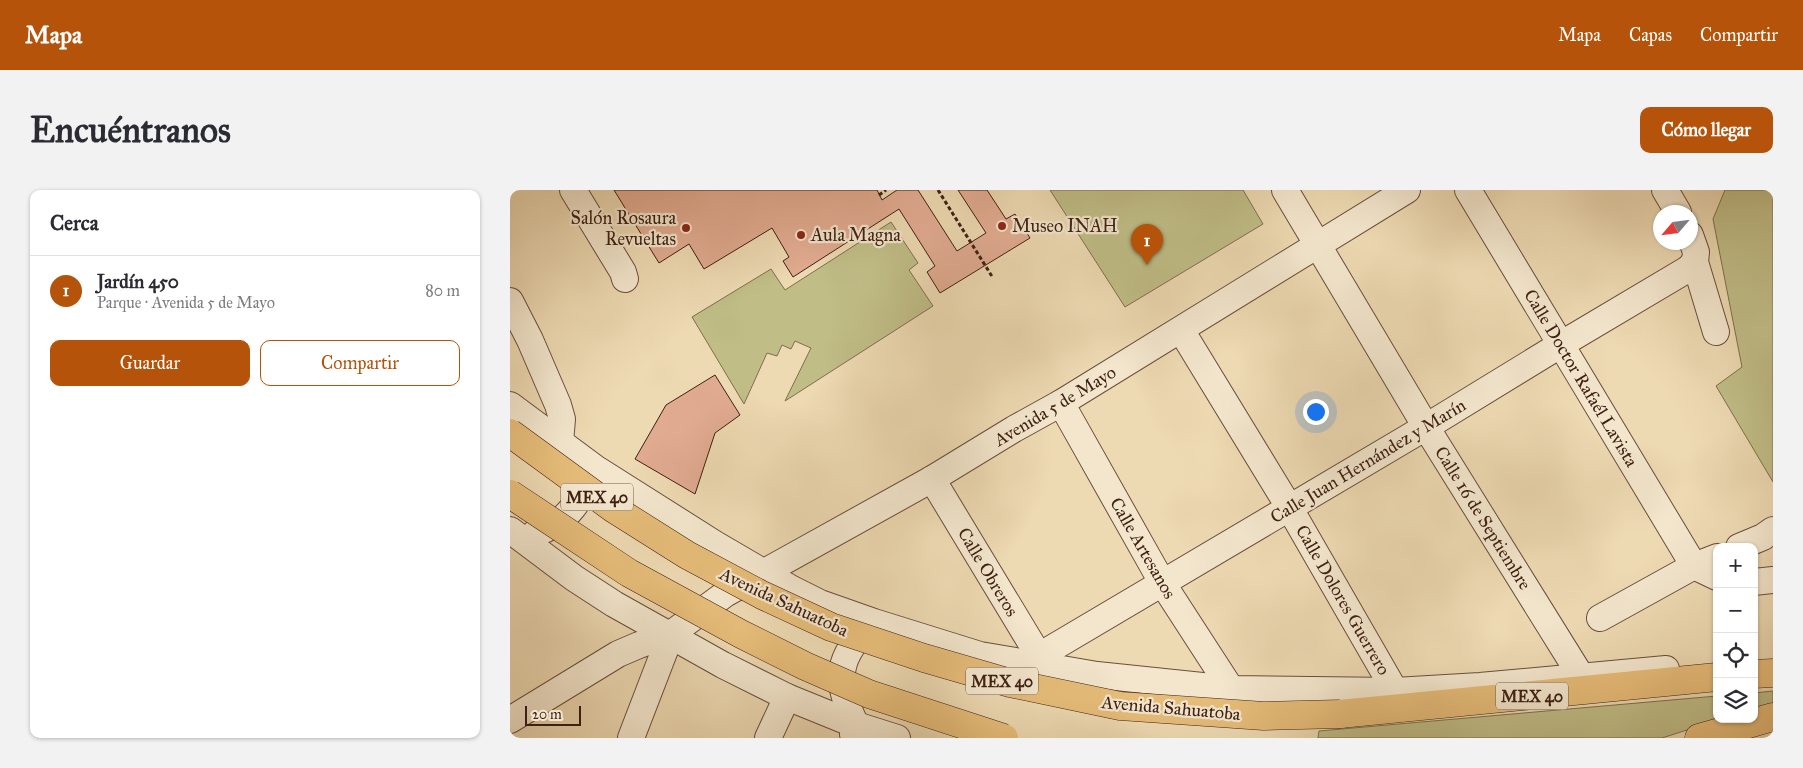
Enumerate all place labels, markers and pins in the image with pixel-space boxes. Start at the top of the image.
place label: Salón Rosaura Revueltas [571,207,676,250]
place label: Museo INAH [1012,215,1118,237]
marker: Museo INAH [996,220,1008,232]
marker: Salón Rosaura Revueltas [680,222,692,234]
place label: Aula Magna [810,224,901,247]
pin: 1 [1131,224,1163,265]
marker: Aula Magna [795,229,807,241]

